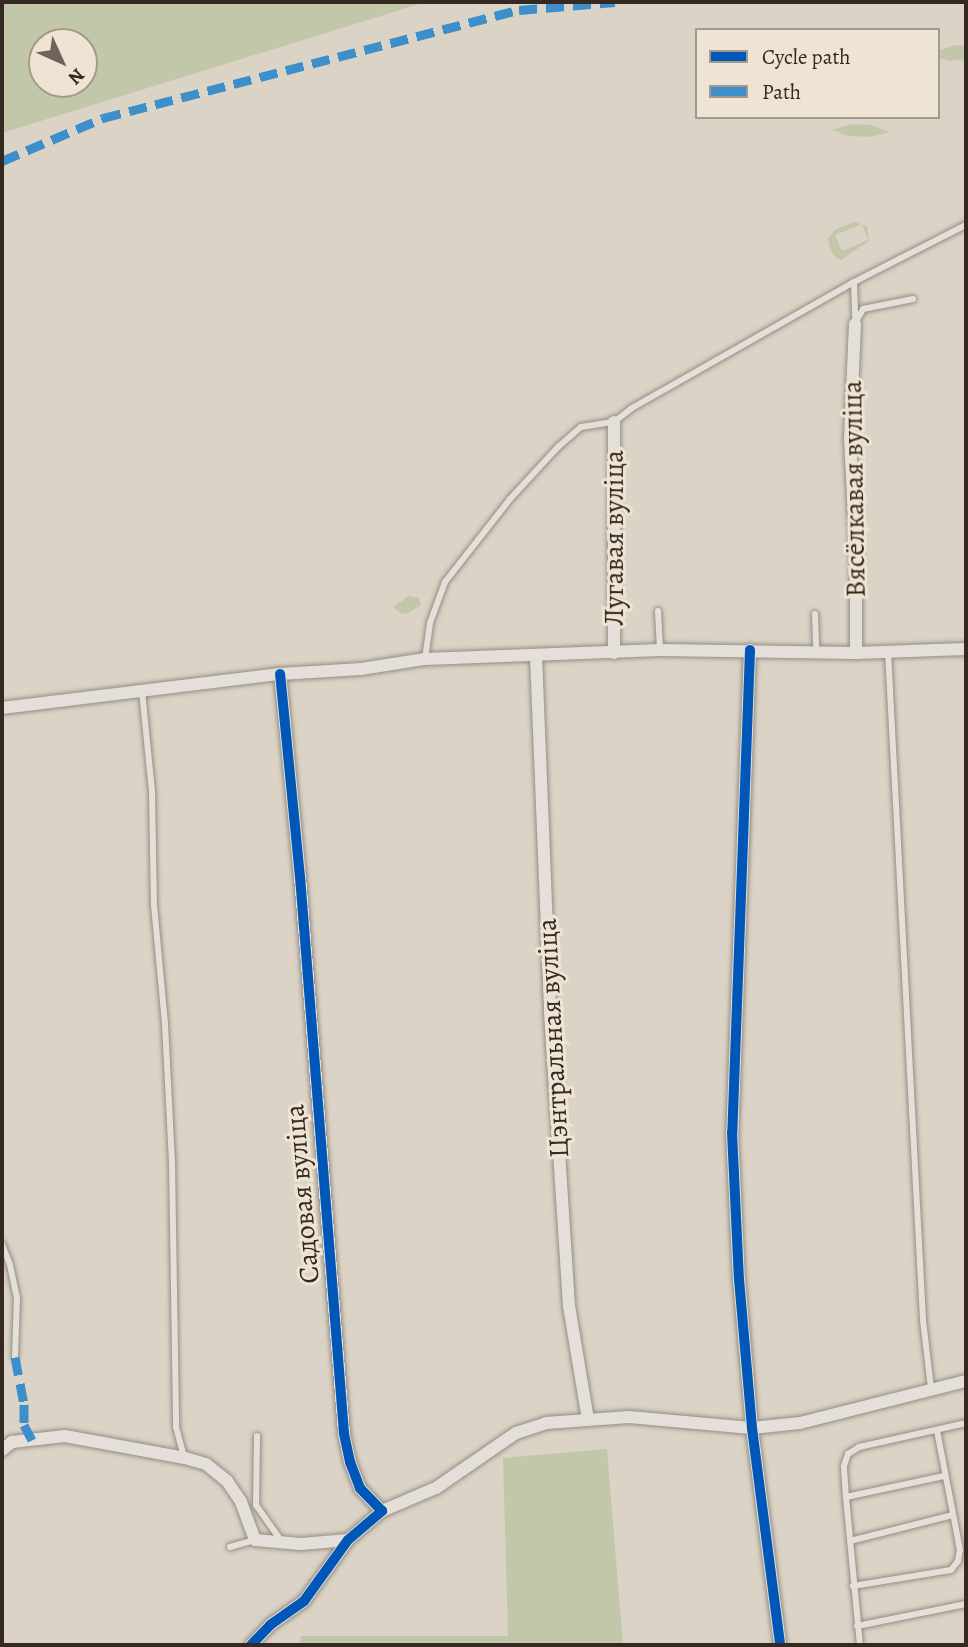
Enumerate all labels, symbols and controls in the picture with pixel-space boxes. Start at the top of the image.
north arrow [28,28,98,98]
legend [695,28,940,119]
text: Cycle path [762,43,851,71]
text: N [62,62,91,91]
text: Path [762,78,801,106]
street label: Вясёлкавая вуліца [835,380,873,598]
street label: Лугавая вуліца [597,450,631,626]
street label: Цэнтральная вуліца [530,917,576,1159]
street label: Садовая вуліца [277,1103,327,1285]

